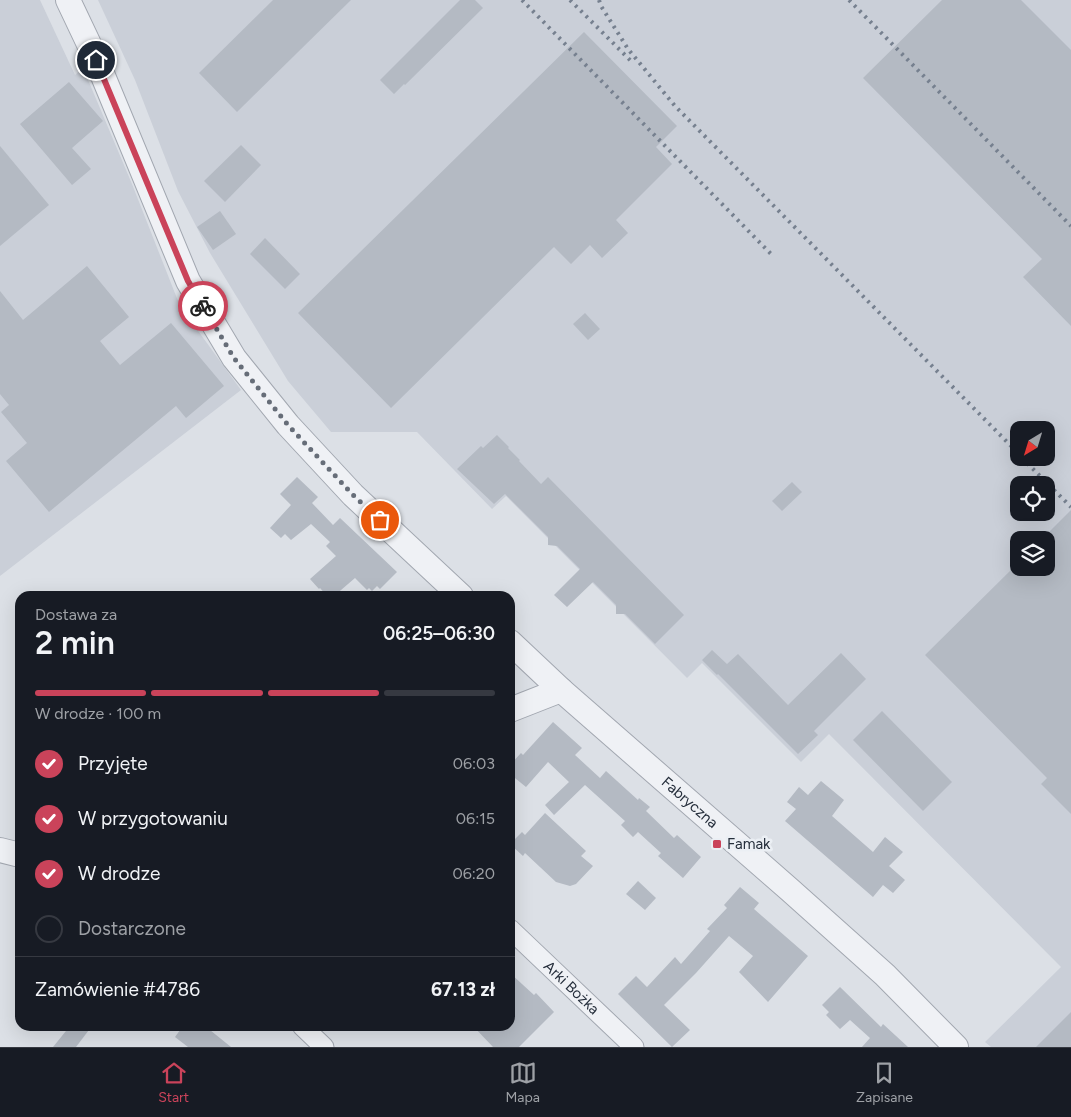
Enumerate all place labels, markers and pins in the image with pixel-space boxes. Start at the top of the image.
pin [75,39,117,81]
pin [359,499,401,541]
place label: Famak [727,835,771,853]
marker: Famak [711,838,723,850]

